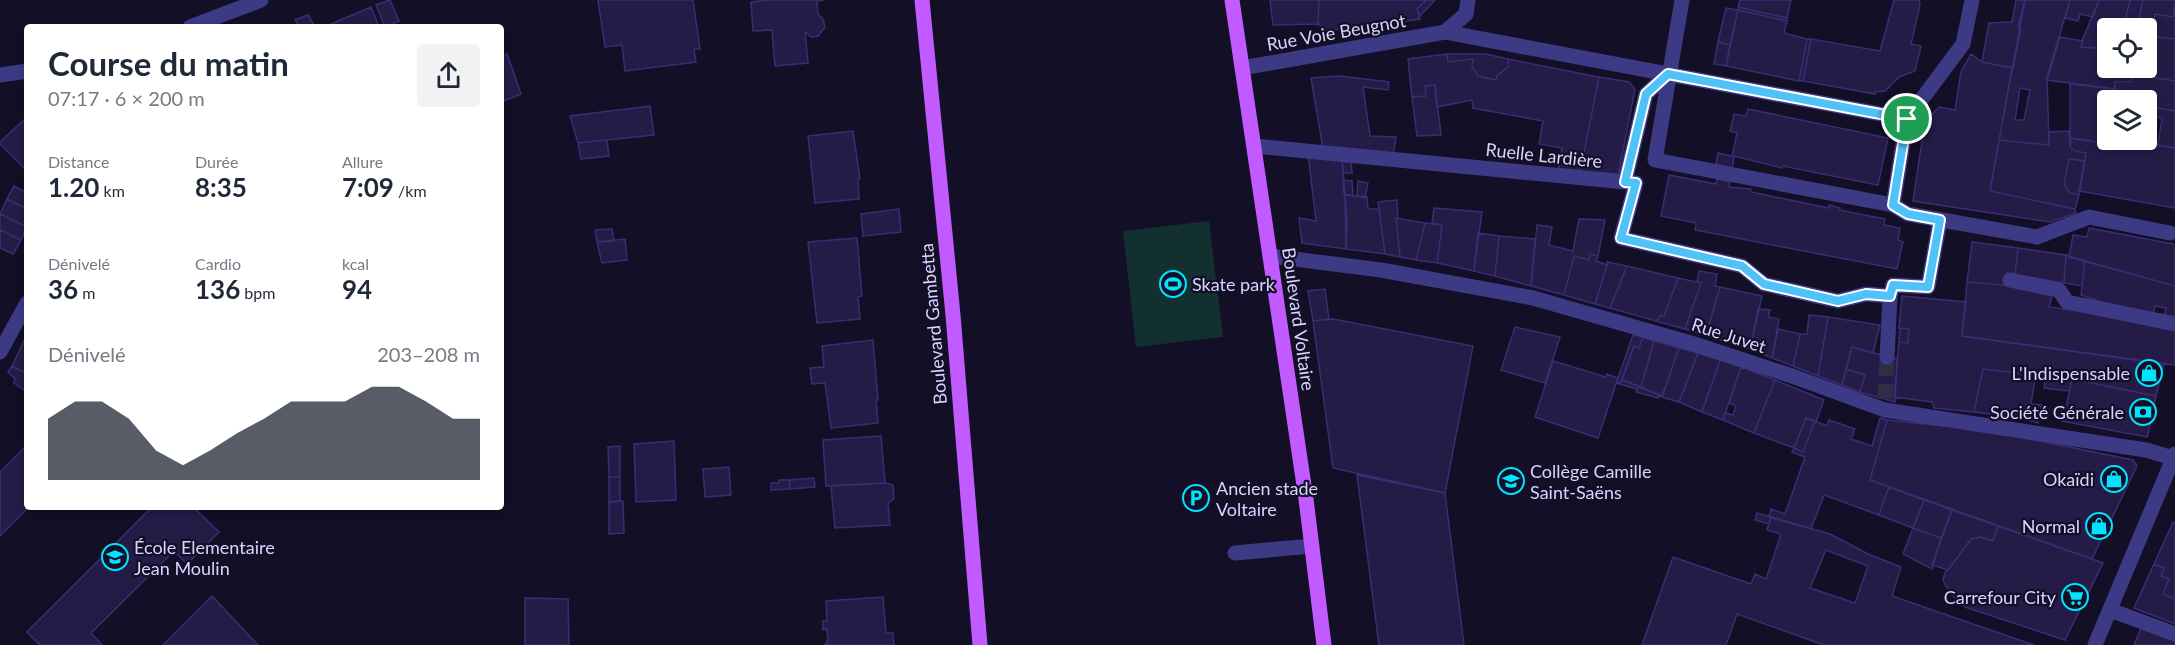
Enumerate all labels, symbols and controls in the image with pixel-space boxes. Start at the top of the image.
street label: Rue Voie Beugnot [1265,9,1408,55]
map controls [2097,18,2157,150]
button: locate [2097,18,2157,78]
text: Course du matin [48,43,289,83]
button: share [417,44,480,107]
text: 07:17 · 6 × 200 m [48,86,205,110]
button: layers [2097,90,2157,150]
pin [1881,93,1932,144]
icon: arrive [1890,102,1923,135]
street label: Ruelle Lardière [1485,138,1603,172]
text: Distance [48,152,109,171]
text: Durée [195,152,238,171]
text: Allure [342,152,383,171]
text: 1.20 [48,171,99,203]
text: 8:35 [195,171,247,203]
text: 7:09 [342,171,394,203]
text: km [99,181,125,200]
text: /km [394,181,427,200]
street label: Boulevard Gambetta [915,242,951,406]
street label: Boulevard Voltaire [1278,246,1320,392]
text: Dénivelé [48,254,110,273]
text: Cardio [195,254,241,273]
text: kcal [342,254,369,273]
sports icon: Skate park [1158,269,1188,299]
text: 36 [48,273,78,305]
text: 136 [195,273,240,305]
text: 94 [342,273,372,305]
place label: Skate park [1192,273,1276,295]
text: m [78,283,95,302]
text: bpm [240,283,275,302]
street label: Rue Juvet [1689,313,1769,358]
text: Dénivelé [48,342,125,366]
text: 203–208 m [377,342,480,366]
shop icon: L'Indispensable [2134,358,2164,388]
place label: L'Indispensable [2012,362,2130,384]
bank icon: Société Générale [2128,397,2158,427]
place label: Société Générale [1990,401,2124,423]
place label: Collège Camille Saint-Saëns [1530,460,1651,503]
shop icon: Okaïdi [2099,464,2129,494]
school or university icon: Collège Camille Saint-Saëns [1496,466,1526,496]
place label: Okaïdi [2043,468,2094,490]
place label: Ancien stade Voltaire [1216,477,1318,520]
parking icon: Ancien stade Voltaire [1181,483,1211,513]
shop icon: Normal [2084,511,2114,541]
place label: Normal [2022,515,2080,537]
place label: École Elementaire Jean Moulin [134,536,275,579]
school or university icon: École Elementaire Jean Moulin [100,542,130,572]
supermarket icon: Carrefour City [2060,582,2090,612]
place label: Carrefour City [1944,586,2057,608]

